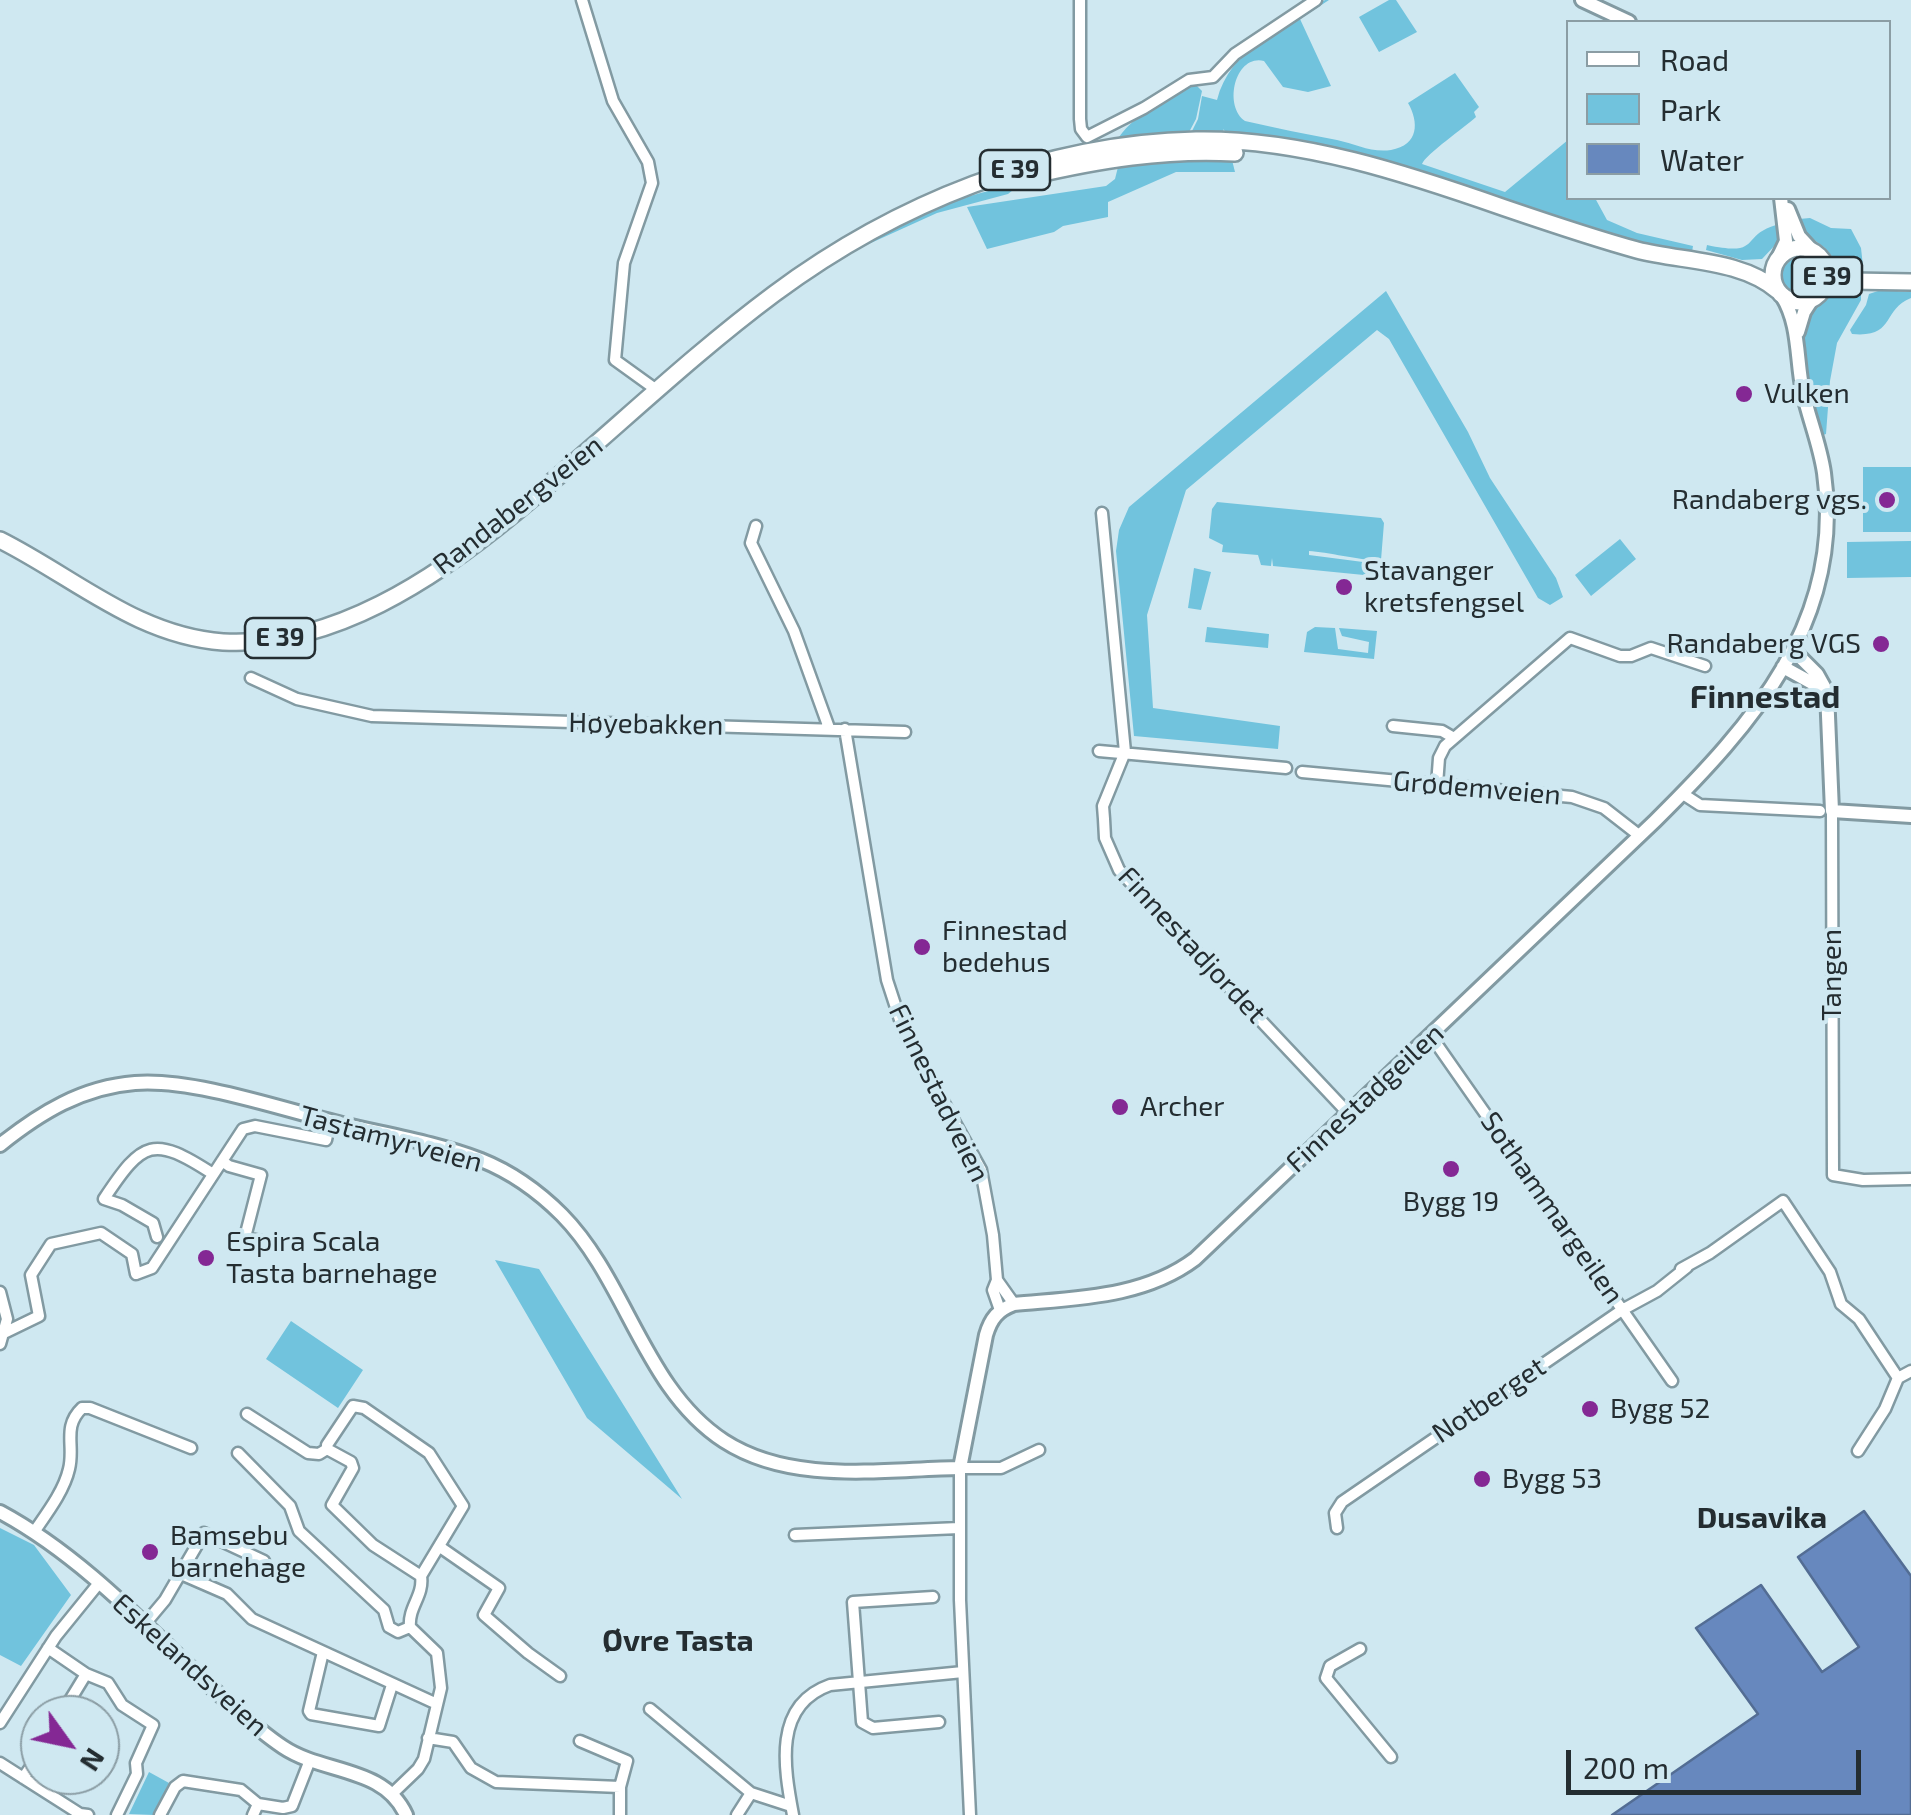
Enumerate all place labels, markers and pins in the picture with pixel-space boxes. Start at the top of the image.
place label: Vulken [1764,377,1850,411]
marker: Vulken [1733,383,1755,405]
place label: Randaberg vgs. [1672,483,1867,517]
marker: Randaberg vgs. [1876,489,1898,511]
place label: Stavanger kretsfengsel [1364,554,1524,620]
marker: Stavanger kretsfengsel [1333,576,1355,598]
place label: Randaberg VGS [1666,627,1861,661]
marker: Randaberg VGS [1870,633,1892,655]
place label: Finnestad bedehus [942,914,1068,980]
marker: Finnestad bedehus [911,936,933,958]
place label: Archer [1140,1090,1225,1124]
marker: Archer [1109,1096,1131,1118]
marker: Bygg 19 [1440,1158,1462,1180]
place label: Bygg 19 [1403,1185,1499,1219]
place label: Espira Scala Tasta barnehage [226,1225,438,1291]
marker: Espira Scala Tasta barnehage [195,1247,217,1269]
place label: Bygg 52 [1610,1392,1710,1426]
marker: Bygg 52 [1579,1398,1601,1420]
place label: Bygg 53 [1502,1462,1602,1496]
marker: Bygg 53 [1471,1468,1493,1490]
place label: Bamsebu barnehage [170,1519,306,1585]
marker: Bamsebu barnehage [139,1541,161,1563]

